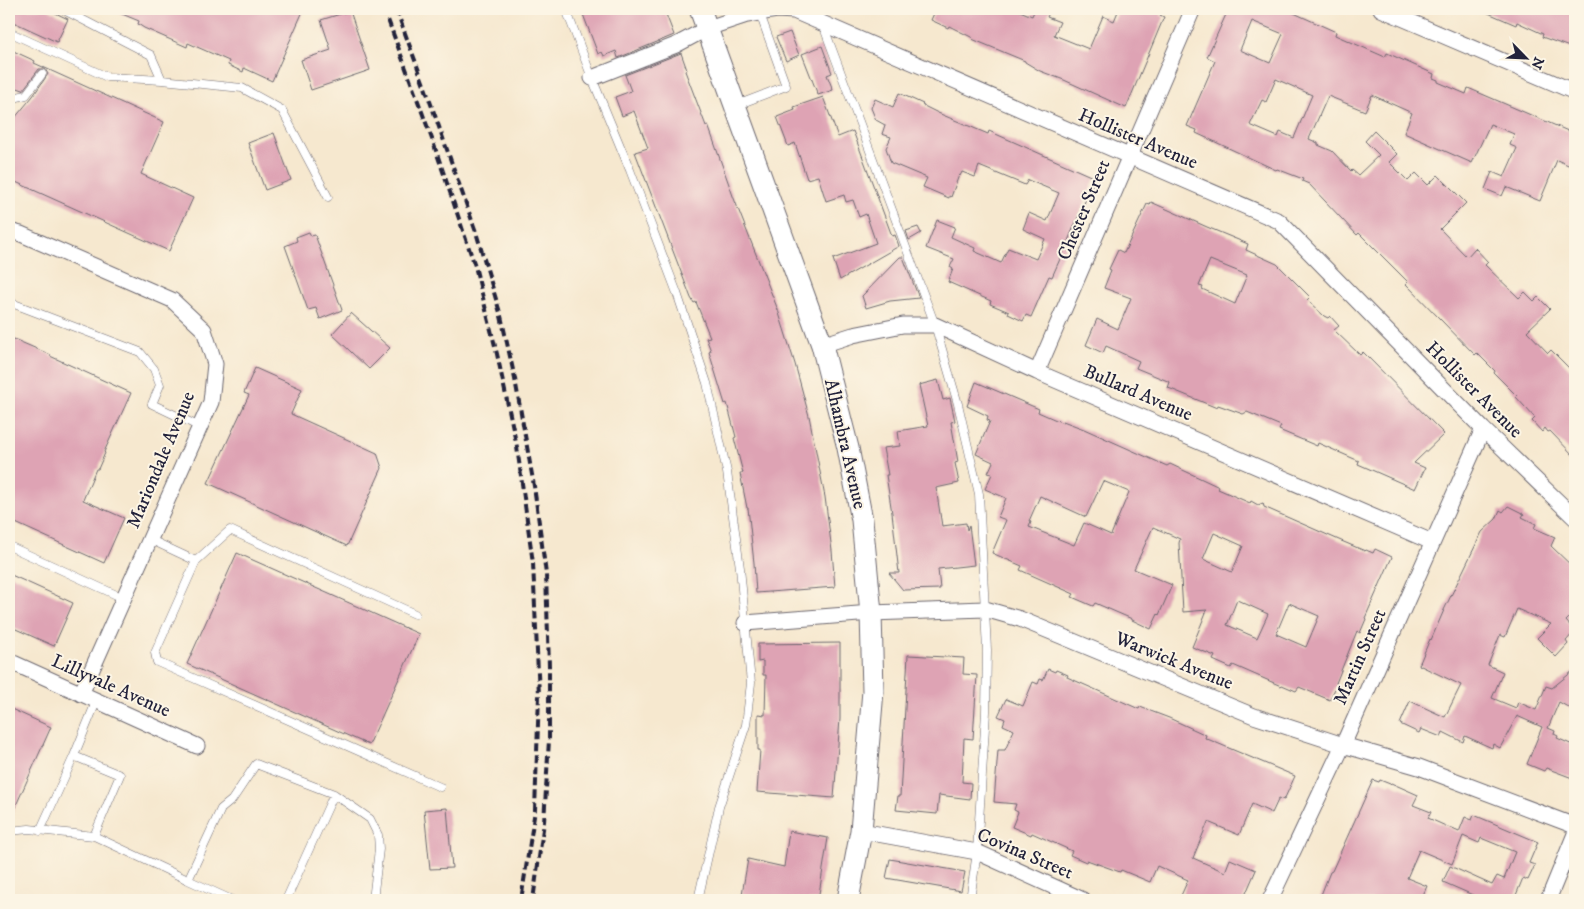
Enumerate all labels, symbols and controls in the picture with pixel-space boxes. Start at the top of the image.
north arrow [1502,32,1552,82]
text: N [1526,54,1548,72]
street label: Hollister Avenue [1075,104,1201,175]
street label: Chester Street [1053,156,1115,264]
street label: Hollister Avenue [1421,337,1527,443]
street label: Bullard Avenue [1080,360,1196,426]
street label: Alhambra Avenue [819,377,871,511]
street label: Mariondale Avenue [122,388,200,532]
street label: Martin Street [1329,606,1391,708]
street label: Warwick Avenue [1111,627,1236,695]
street label: Lillyvale Avenue [48,650,174,723]
street label: Covina Street [973,823,1077,885]

